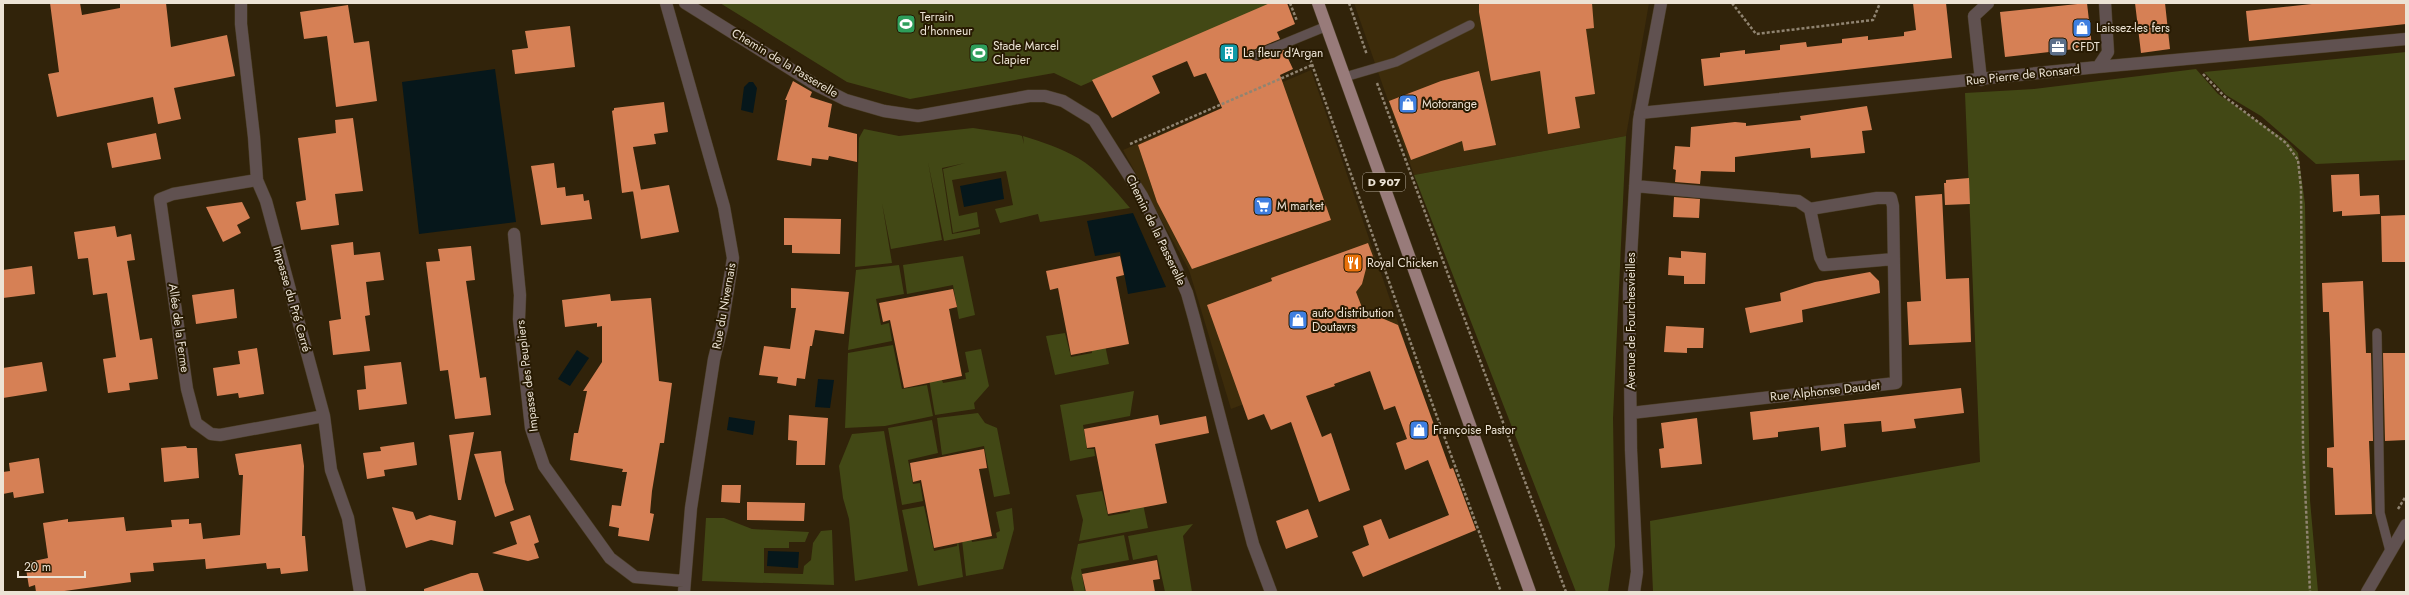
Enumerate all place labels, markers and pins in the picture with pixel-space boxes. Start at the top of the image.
place label: Terrain d'honneur [920,8,973,40]
sports icon: Terrain d'honneur [895,13,917,35]
shop icon: Laissez-les fers [2071,17,2093,39]
place label: Laissez-les fers [2096,19,2170,37]
office icon: CFDT [2047,36,2069,58]
place label: Stade Marcel Clapier [993,37,1059,69]
place label: CFDT [2072,38,2100,56]
sports icon: Stade Marcel Clapier [968,42,990,64]
building icon: La fleur d'Argan [1218,42,1240,64]
place label: La fleur d'Argan [1243,44,1323,62]
shop icon: Motorange [1397,93,1419,115]
place label: Motorange [1422,95,1477,113]
supermarket icon: M market [1252,195,1274,217]
place label: M market [1277,197,1324,215]
restaurant icon: Royal Chicken [1342,252,1364,274]
place label: Royal Chicken [1367,254,1438,272]
place label: auto distribution Doutavrs [1312,304,1394,336]
shop icon: auto distribution Doutavrs [1287,309,1309,331]
shop icon: Françoise Pastor [1408,419,1430,441]
place label: Françoise Pastor [1433,421,1516,439]

